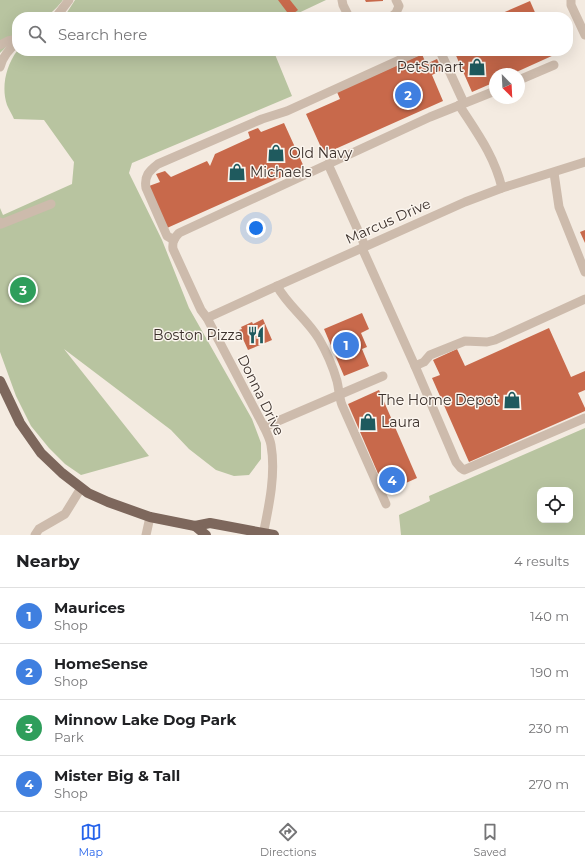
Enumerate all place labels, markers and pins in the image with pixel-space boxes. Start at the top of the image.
shop icon: PetSmart [467,57,487,77]
place label: PetSmart [397,58,464,76]
pin: 2 [395,80,421,110]
shop icon: Old Navy [266,143,286,163]
place label: Old Navy [289,144,353,162]
shop icon: Michaels [227,162,247,182]
place label: Michaels [250,163,312,181]
pin: 3 [10,275,36,305]
restaurant icon: Boston Pizza [246,325,266,345]
place label: Boston Pizza [153,326,243,344]
pin: 1 [333,330,359,360]
shop icon: The Home Depot [502,390,522,410]
place label: The Home Depot [378,391,499,409]
shop icon: Laura [358,412,378,432]
place label: Laura [381,413,420,431]
pin: 4 [379,465,405,495]

